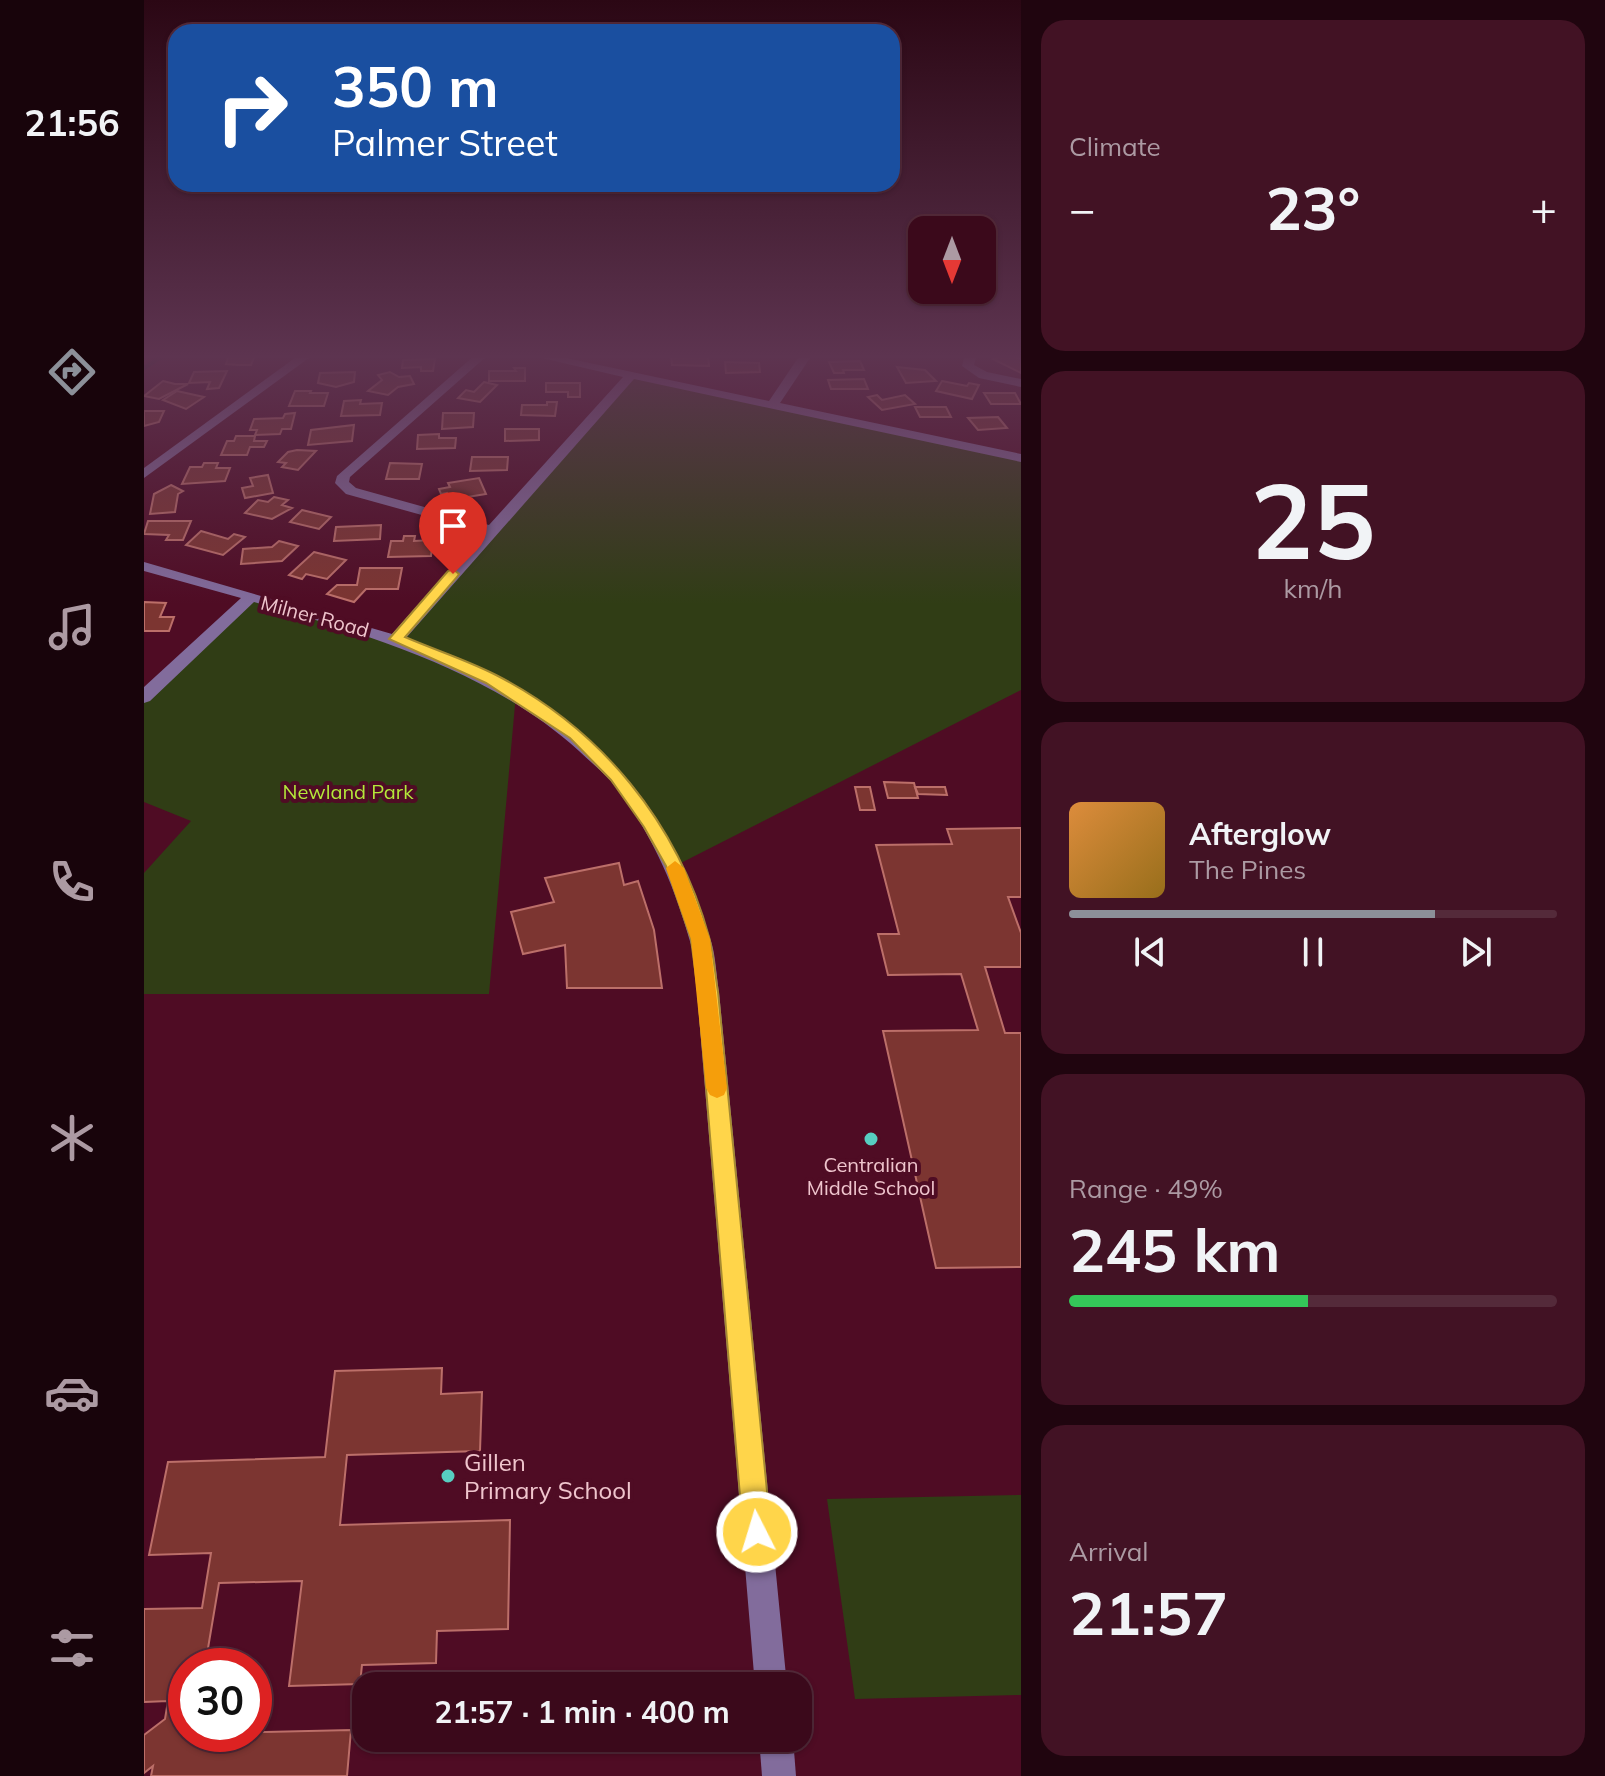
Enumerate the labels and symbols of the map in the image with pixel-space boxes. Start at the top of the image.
north arrow [908,216,996,304]
pin [419,492,487,574]
street label: Milner Road [258,590,372,642]
park label: Newland Park [283,779,414,804]
marker: Centralian Middle School [862,1130,880,1148]
place label: Centralian Middle School [807,1152,935,1200]
place label: Gillen Primary School [464,1447,632,1505]
marker: Gillen Primary School [439,1467,457,1485]
position arrow [715,1490,799,1574]
speed limit sign: 30 [168,1648,272,1752]

